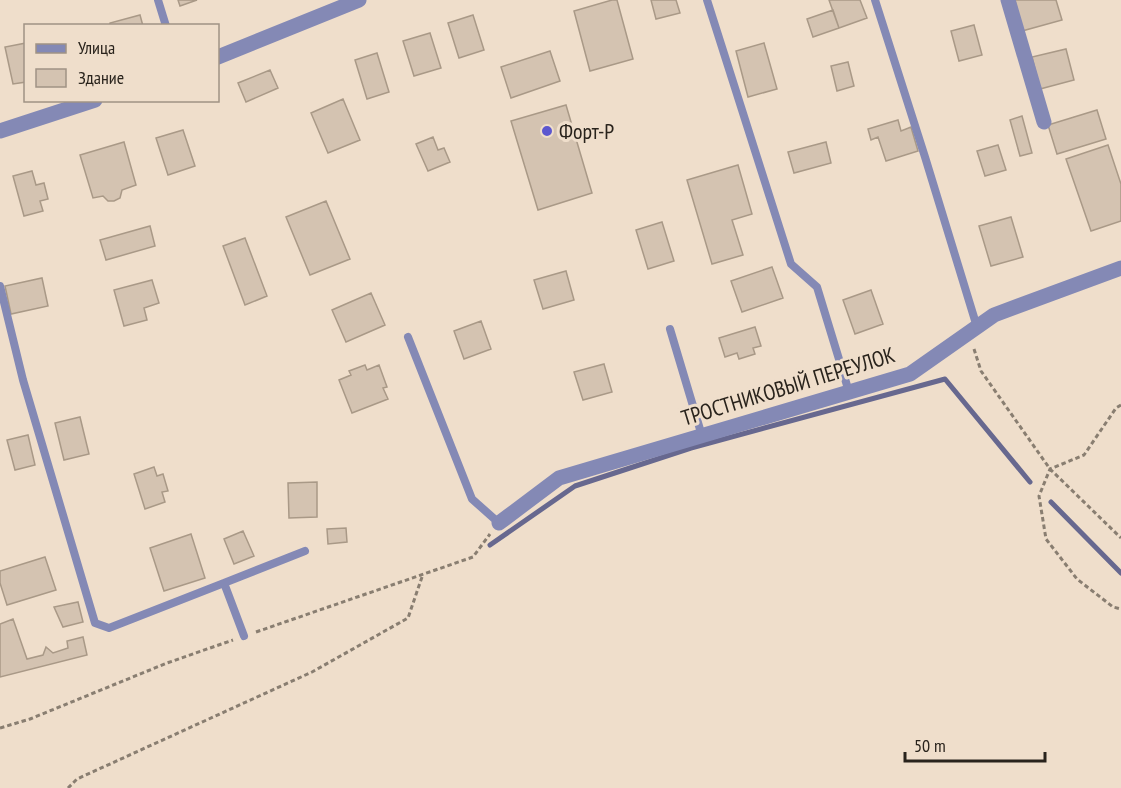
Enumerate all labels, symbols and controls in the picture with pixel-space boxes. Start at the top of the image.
legend [24,24,219,102]
text: Улица [78,36,115,59]
text: Здание [78,66,124,89]
place label: Форт-Р [559,117,614,145]
marker: Форт-Р [540,124,554,138]
street label: ТРОСТНИКОВЫЙ ПЕРЕУЛОК [678,340,898,432]
scale bar [905,725,1044,763]
text: 50 m [914,734,946,757]

